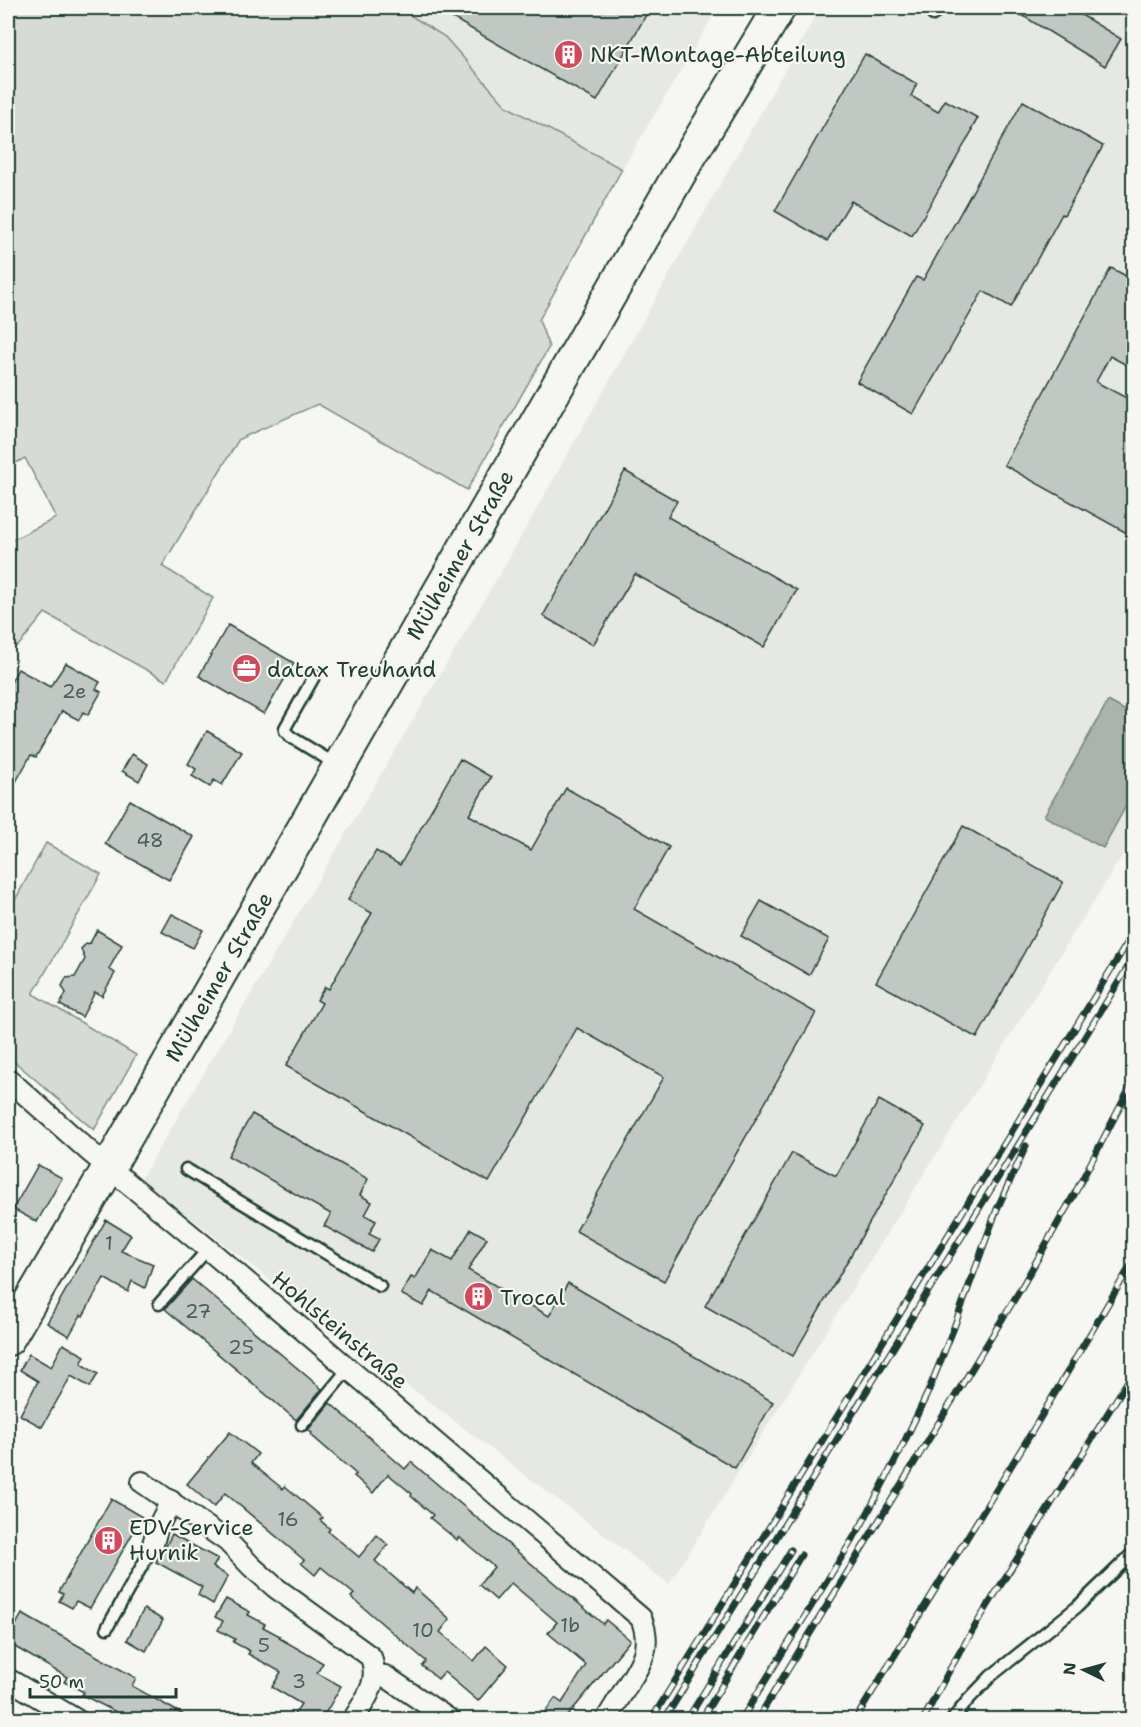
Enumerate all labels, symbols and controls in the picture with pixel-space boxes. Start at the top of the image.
building icon: NKT-Montage-Abteilung [553,38,585,70]
place label: NKT-Montage-Abteilung [590,40,846,69]
street label: Mülheimer Straße [400,465,520,645]
office icon: datax Treuhand [230,653,262,685]
place label: datax Treuhand [267,655,436,684]
house number: 2e [62,678,86,704]
house number: 48 [136,827,164,853]
street label: Mülheimer Straße [159,887,279,1067]
house number: 1 [105,1230,113,1256]
street label: Hohlsteinstraße [266,1264,414,1396]
building icon: Trocal [463,1281,495,1313]
place label: Trocal [500,1283,565,1312]
house number: 27 [185,1298,211,1324]
house number: 25 [228,1334,254,1360]
house number: 16 [277,1506,299,1532]
place label: EDV-Service Hurnik [129,1513,254,1567]
building icon: EDV-Service Hurnik [92,1524,124,1556]
house number: 1b [560,1612,580,1638]
house number: 10 [412,1617,434,1643]
house number: 5 [258,1632,270,1658]
north arrow [1054,1640,1114,1700]
scale bar [30,1661,176,1699]
text: N [1059,1662,1081,1676]
house number: 3 [292,1668,306,1694]
text: 50 m [39,1670,84,1694]

